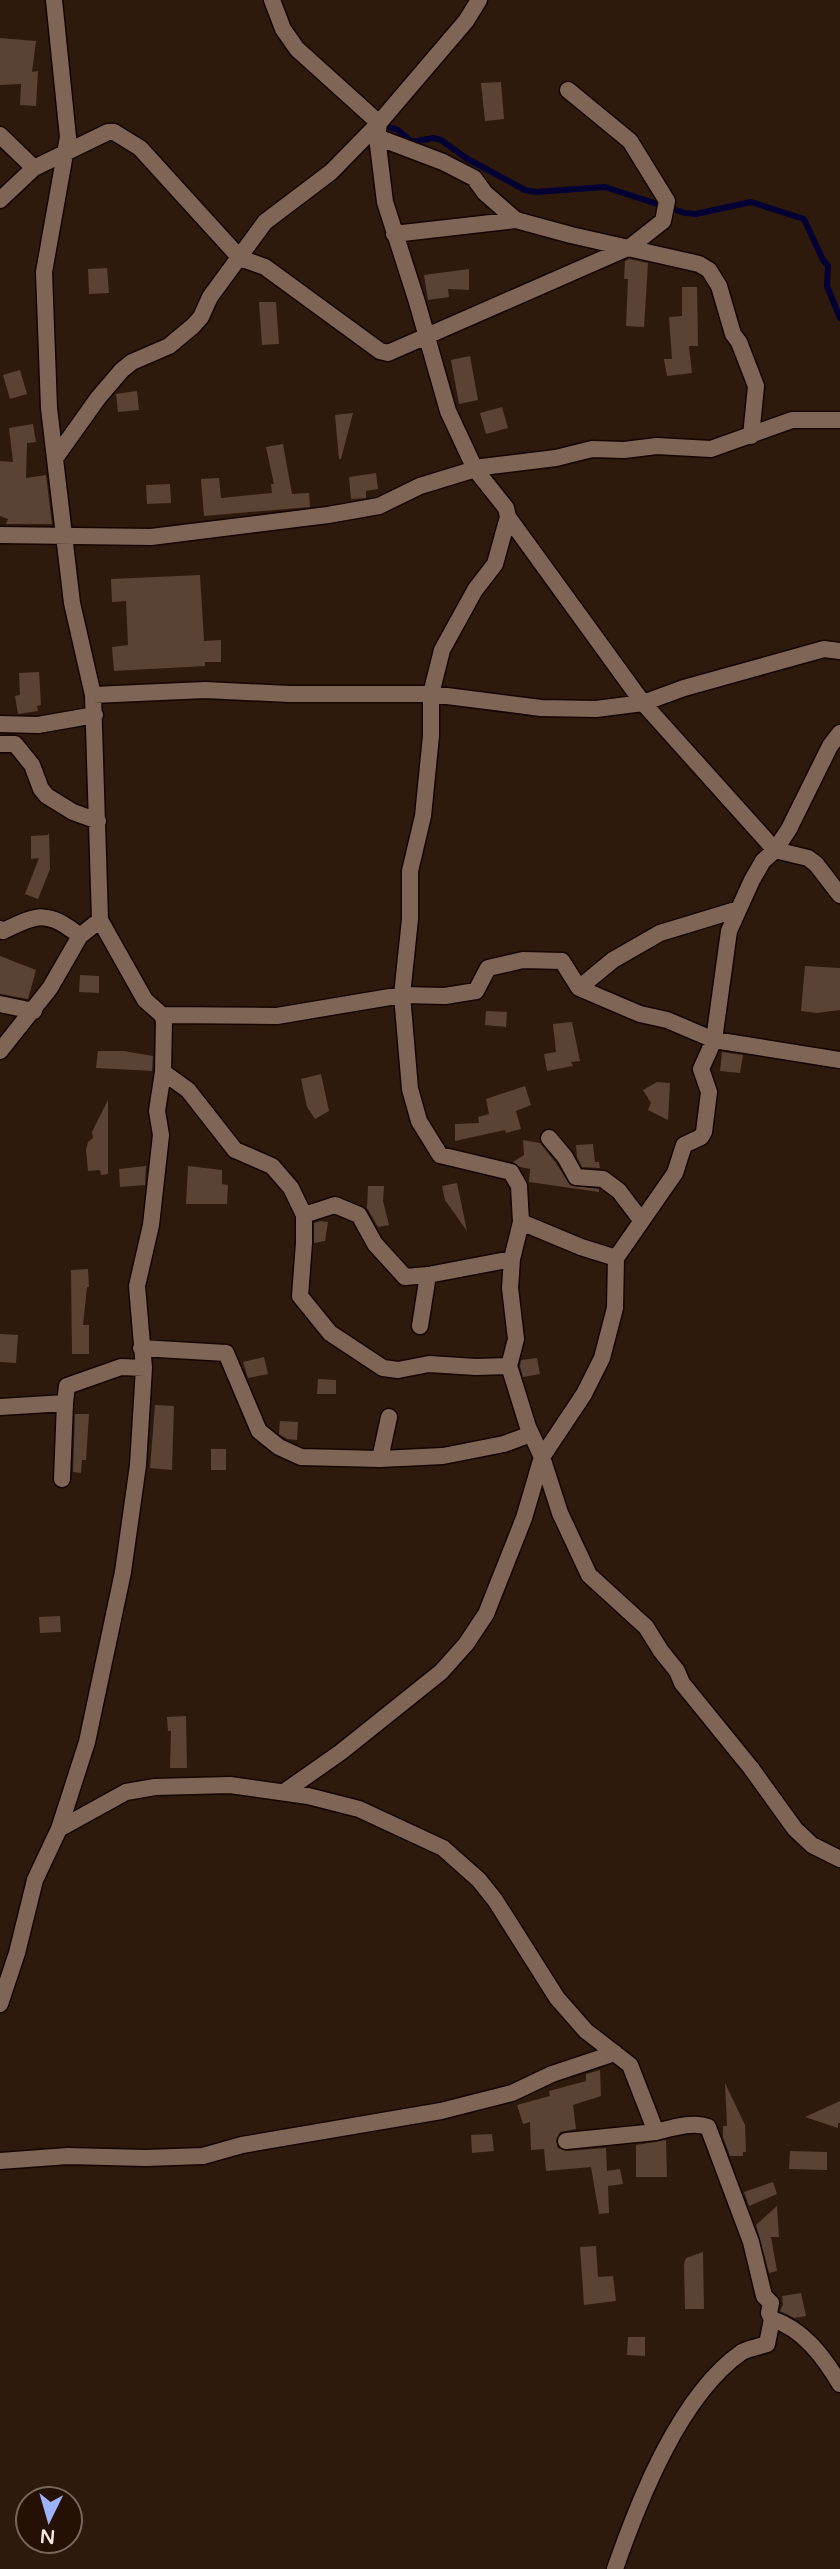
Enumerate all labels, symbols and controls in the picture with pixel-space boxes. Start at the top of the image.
north arrow [14,2485,84,2555]
text: N [39,2524,56,2548]

